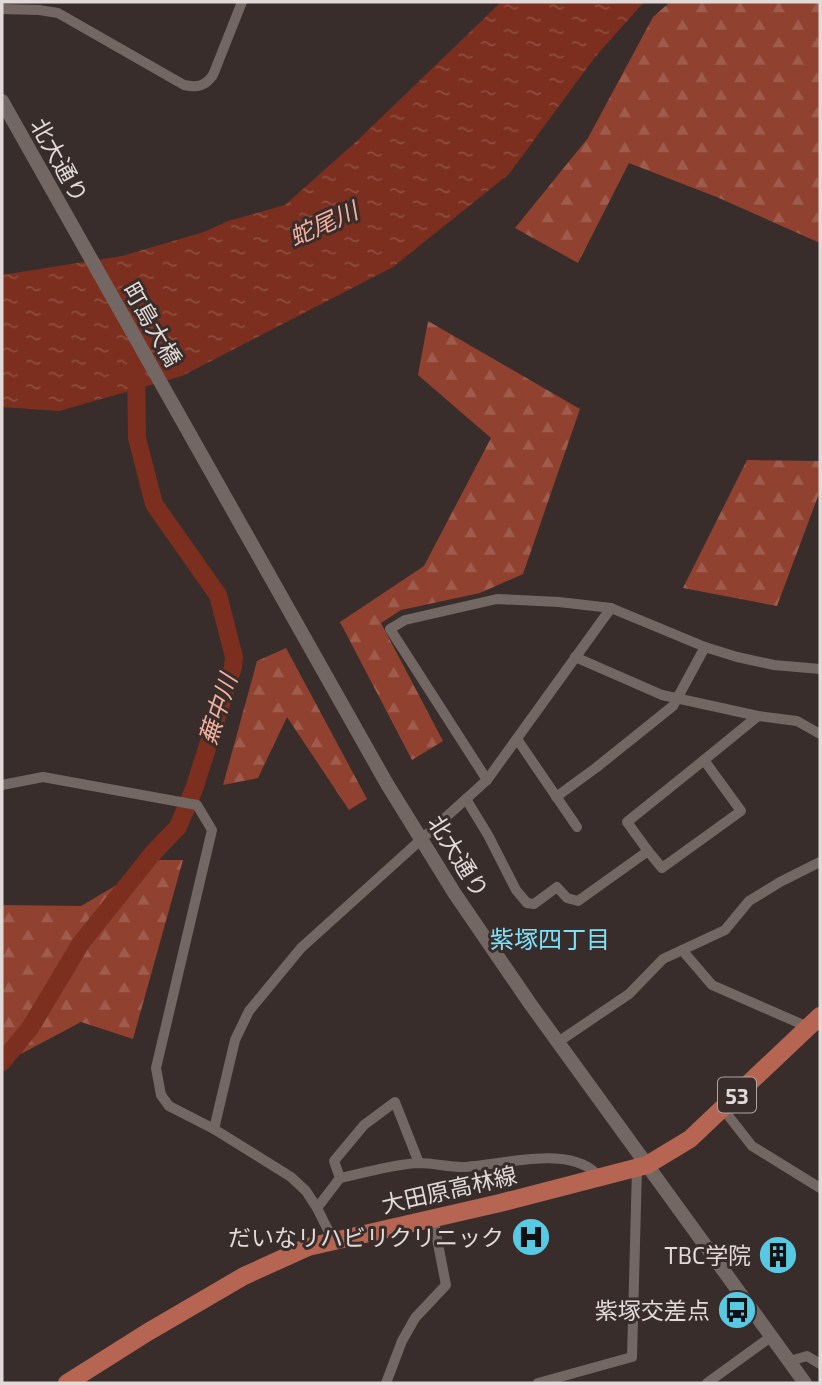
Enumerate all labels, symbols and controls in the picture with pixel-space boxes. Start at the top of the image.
street label: 北大通り [25,113,95,207]
water label: 蛇尾川 [284,194,365,251]
street label: 町島大橋 [118,277,188,371]
water label: 蕪中川 [192,667,243,748]
street label: 北大通り [423,810,495,902]
district label: 紫塚四丁目 [490,924,610,953]
road number: 53 [718,1078,756,1112]
street label: 大田原高林線 [379,1160,519,1218]
hospital icon: だいなリハビリクリニック [510,1216,552,1258]
place label: だいなリハビリクリニック [228,1223,504,1251]
building icon: TBC学院 [757,1234,799,1276]
place label: TBC学院 [664,1241,751,1269]
bus stop icon: 紫塚交差点 [716,1289,758,1331]
place label: 紫塚交差点 [595,1296,710,1324]

